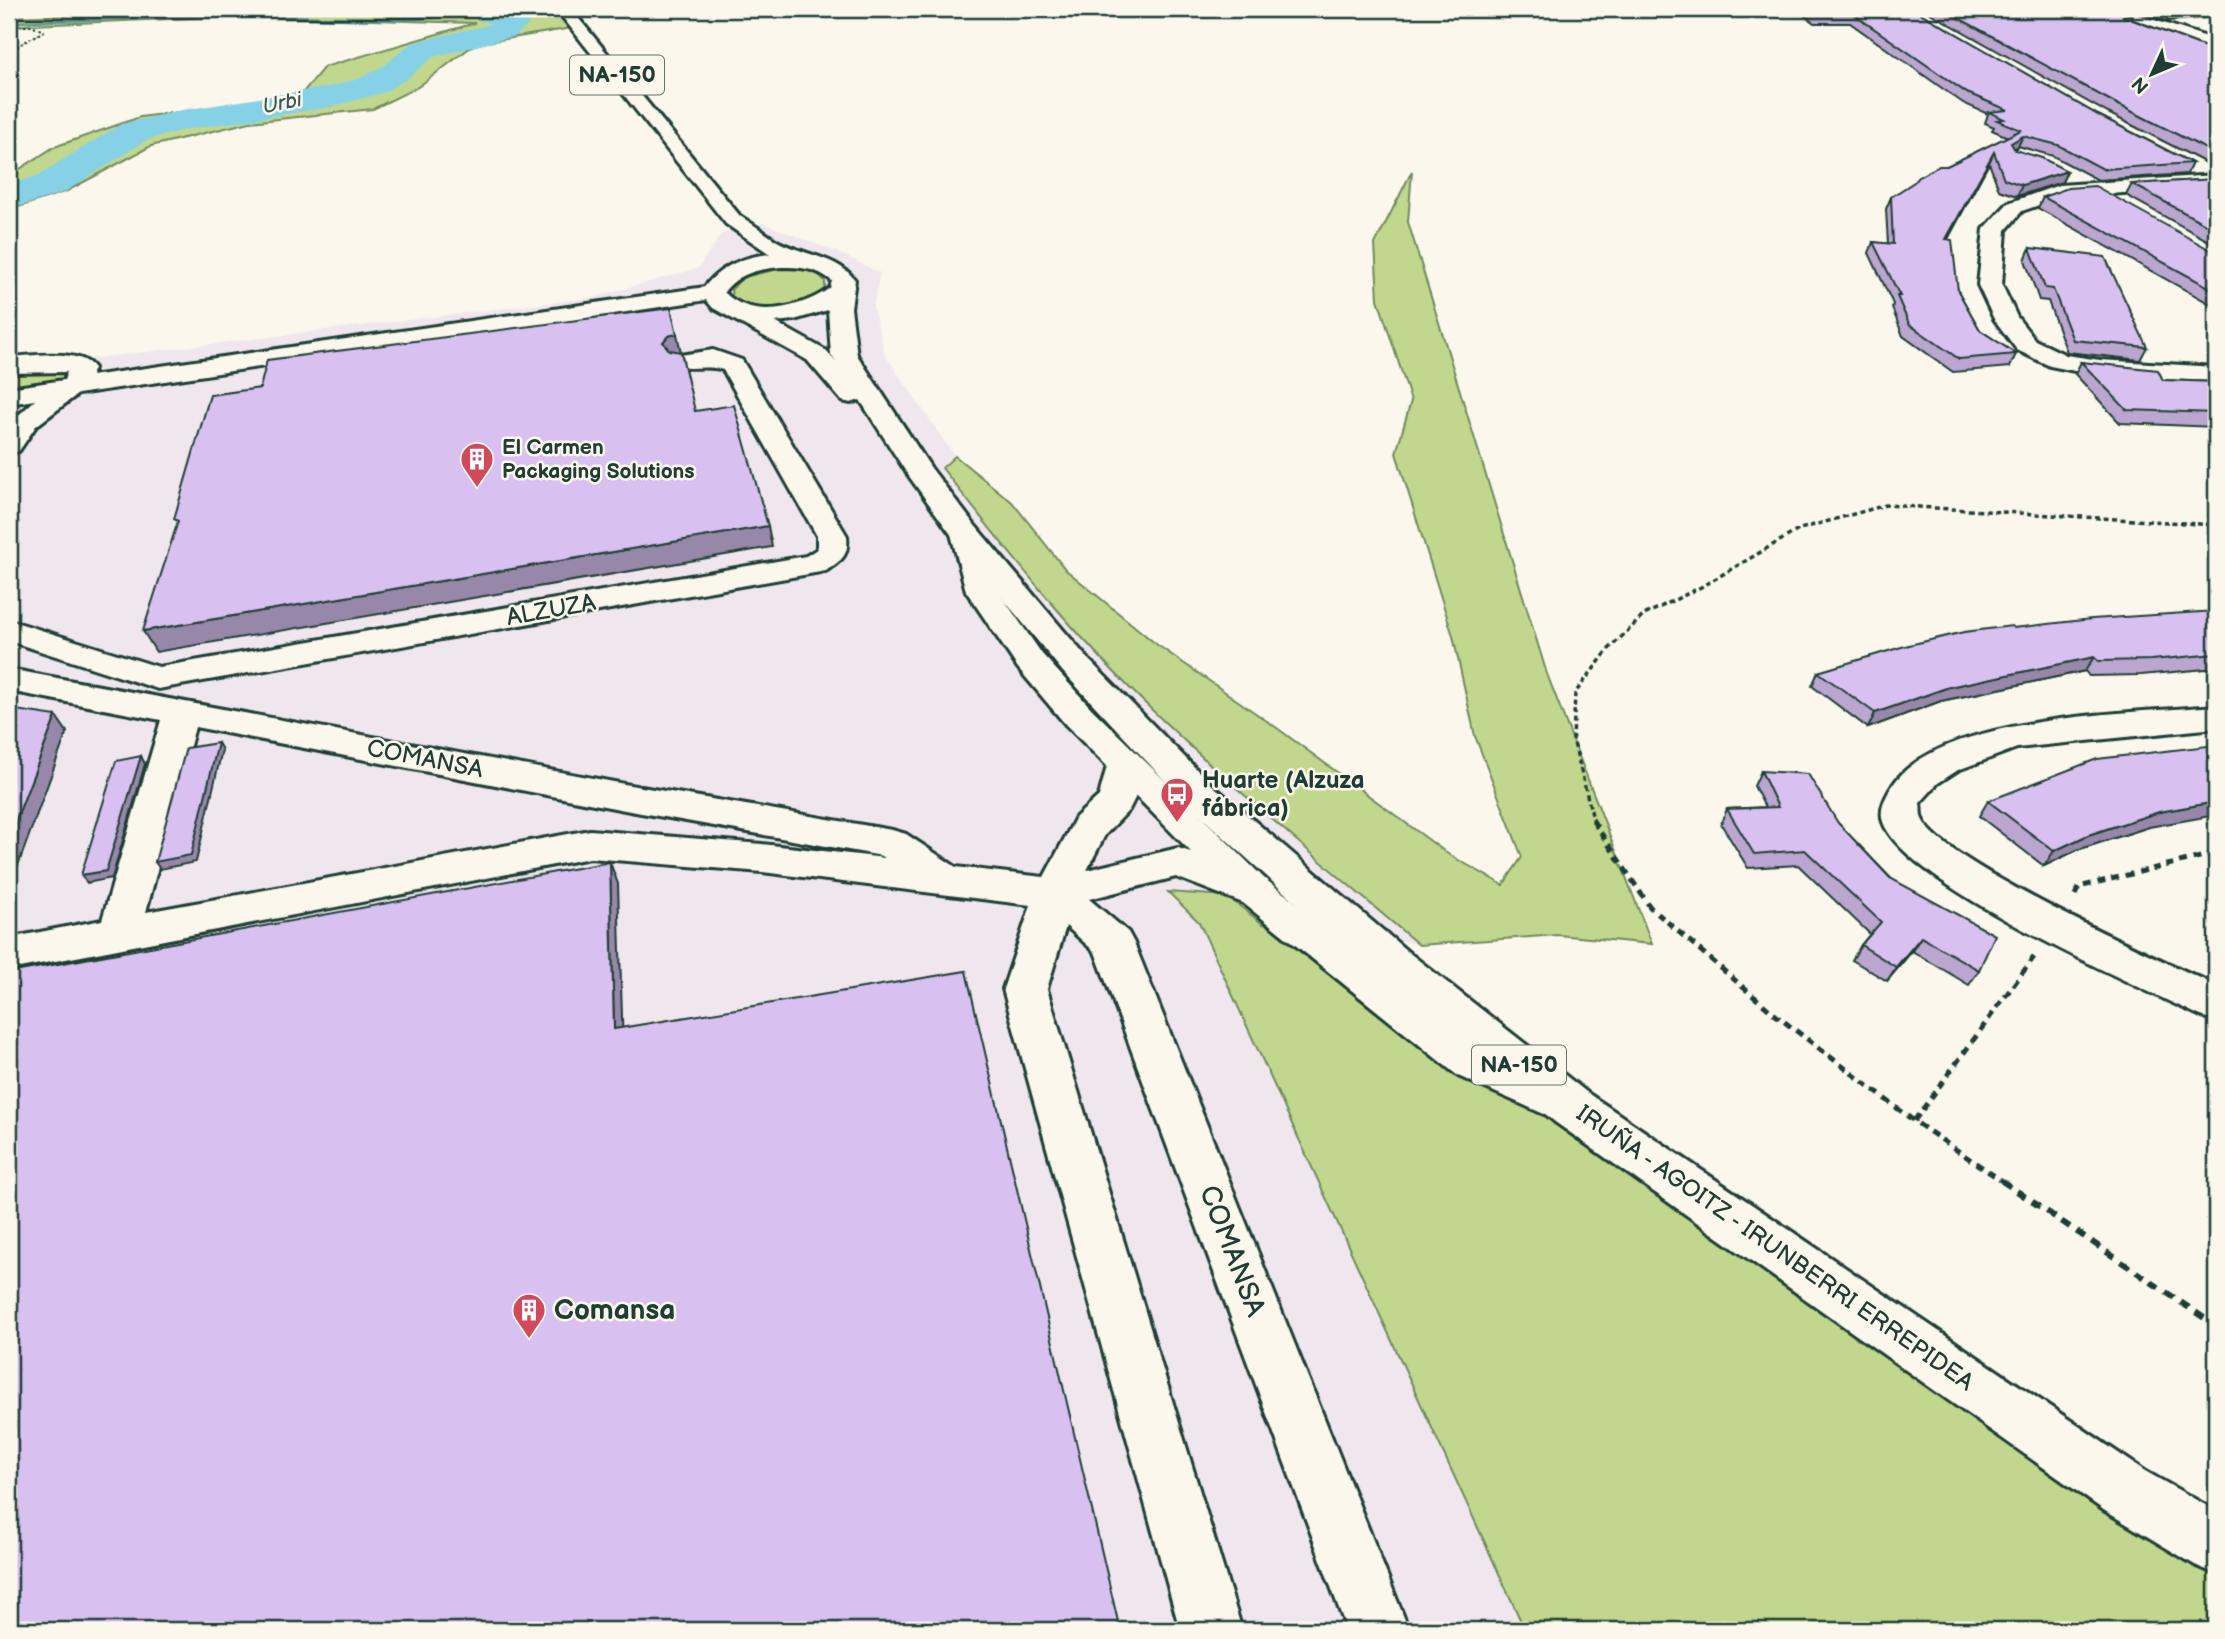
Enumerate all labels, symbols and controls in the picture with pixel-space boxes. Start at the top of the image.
north arrow [2116,38,2186,108]
road number: NA-150 [570,55,664,94]
text: N [2128,72,2154,98]
water label: Urbi [260,87,305,119]
place label: El Carmen Packaging Solutions [502,435,695,484]
building icon: El Carmen Packaging Solutions [458,440,496,489]
street label: ALZUZA [504,588,598,632]
street label: COMANSA [364,734,486,785]
place label: Huarte (Alzuza fábrica) [1202,766,1364,823]
bus stop icon: Huarte (Alzuza fábrica) [1158,775,1196,824]
road number: NA-150 [1472,1046,1566,1084]
street label: IRUÑA - AGOITZ - IRUNBERRI ERREPIDEA [1571,1099,1980,1397]
street label: COMANSA [1192,1181,1272,1322]
building icon: Comansa [510,1291,548,1340]
place label: Comansa [554,1294,675,1327]

